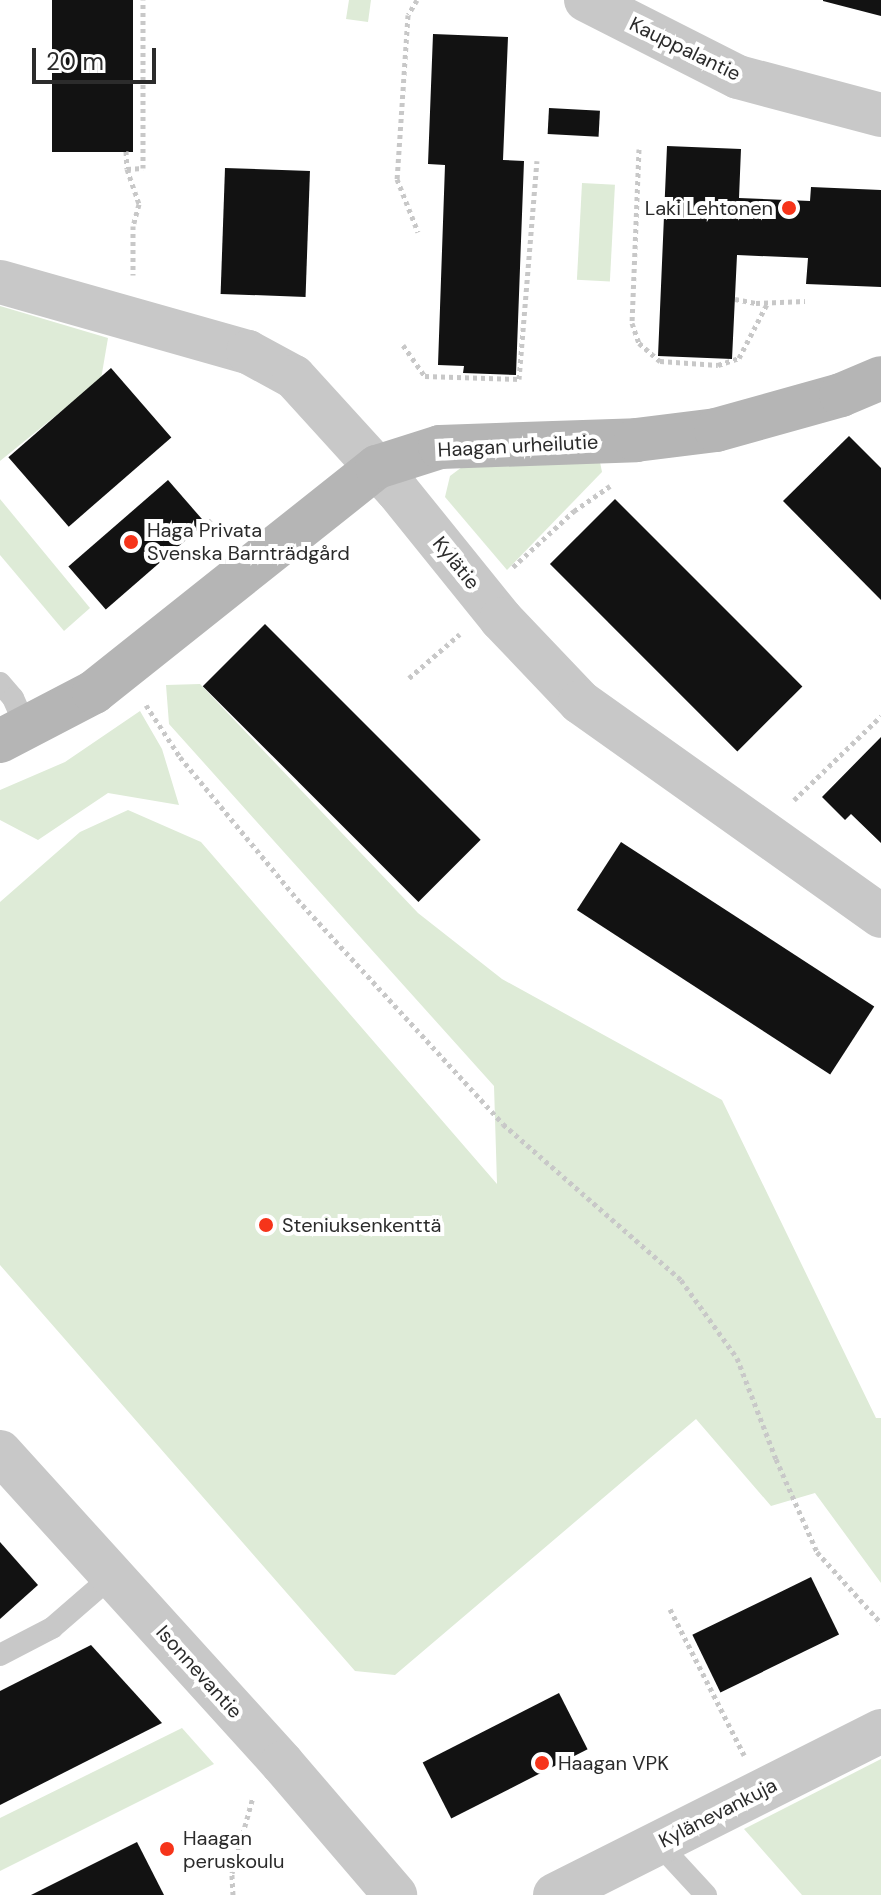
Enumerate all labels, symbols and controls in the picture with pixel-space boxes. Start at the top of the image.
street label: Kauppalantie [626,12,744,86]
scale bar [36,32,160,82]
text: 20 m [46,46,104,77]
place label: Laki Lehtonen [645,196,773,220]
marker: Laki Lehtonen [780,199,798,217]
street label: Haagan urheilutie [437,430,599,462]
place label: Haga Privata Svenska Barnträdgård [147,518,350,565]
street label: Kylätie [428,532,484,594]
marker: Haga Privata Svenska Barnträdgård [122,533,140,551]
place label: Steniuksenkenttä [282,1213,441,1237]
marker: Steniuksenkenttä [257,1216,275,1234]
street label: Isonnevantie [151,1621,247,1723]
place label: Haagan VPK [558,1751,669,1775]
marker: Haagan VPK [533,1754,551,1772]
street label: Kylänevankuja [655,1773,781,1853]
place label: Haagan peruskoulu [183,1826,284,1873]
marker: Haagan peruskoulu [158,1840,176,1858]

